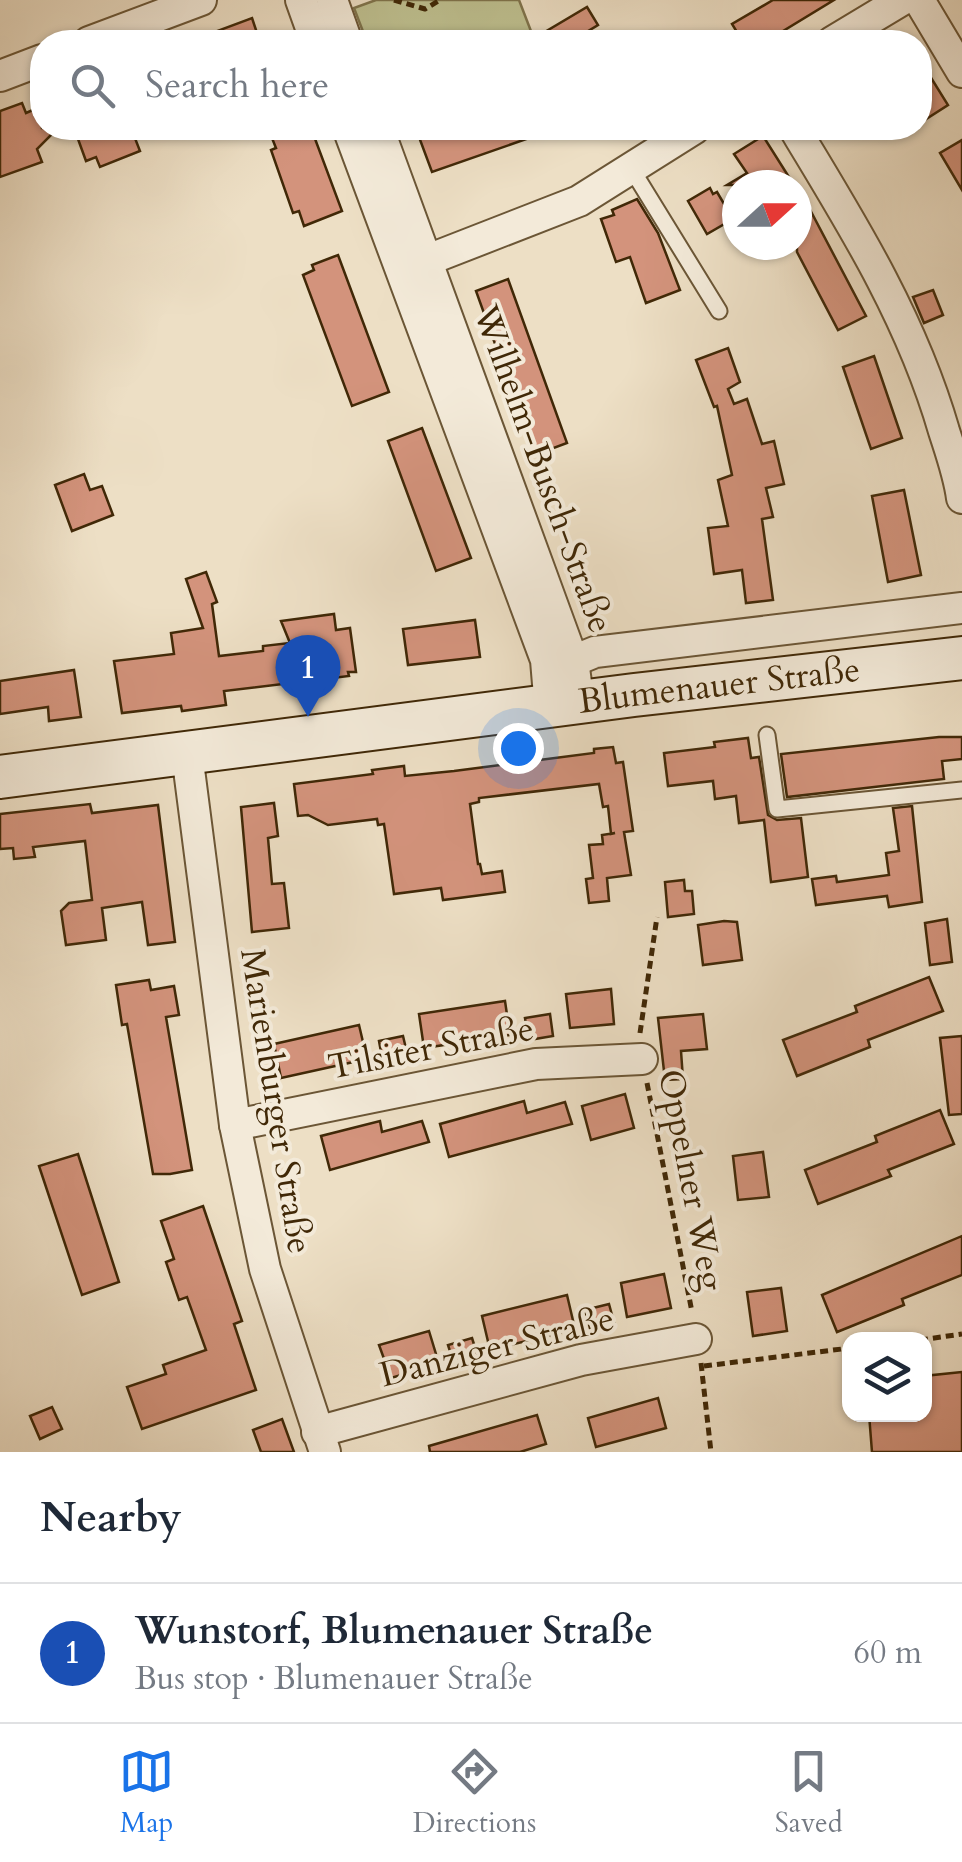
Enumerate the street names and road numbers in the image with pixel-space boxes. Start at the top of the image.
street label: Wilhelm-Busch-Straße [461,298,625,639]
street label: Blumenauer Straße [576,646,863,726]
street label: Marienburger Straße [228,945,324,1257]
street label: Tilsiter Straße [324,1005,538,1091]
street label: Oppelner Weg [646,1065,736,1295]
street label: Danziger Straße [375,1295,619,1399]

